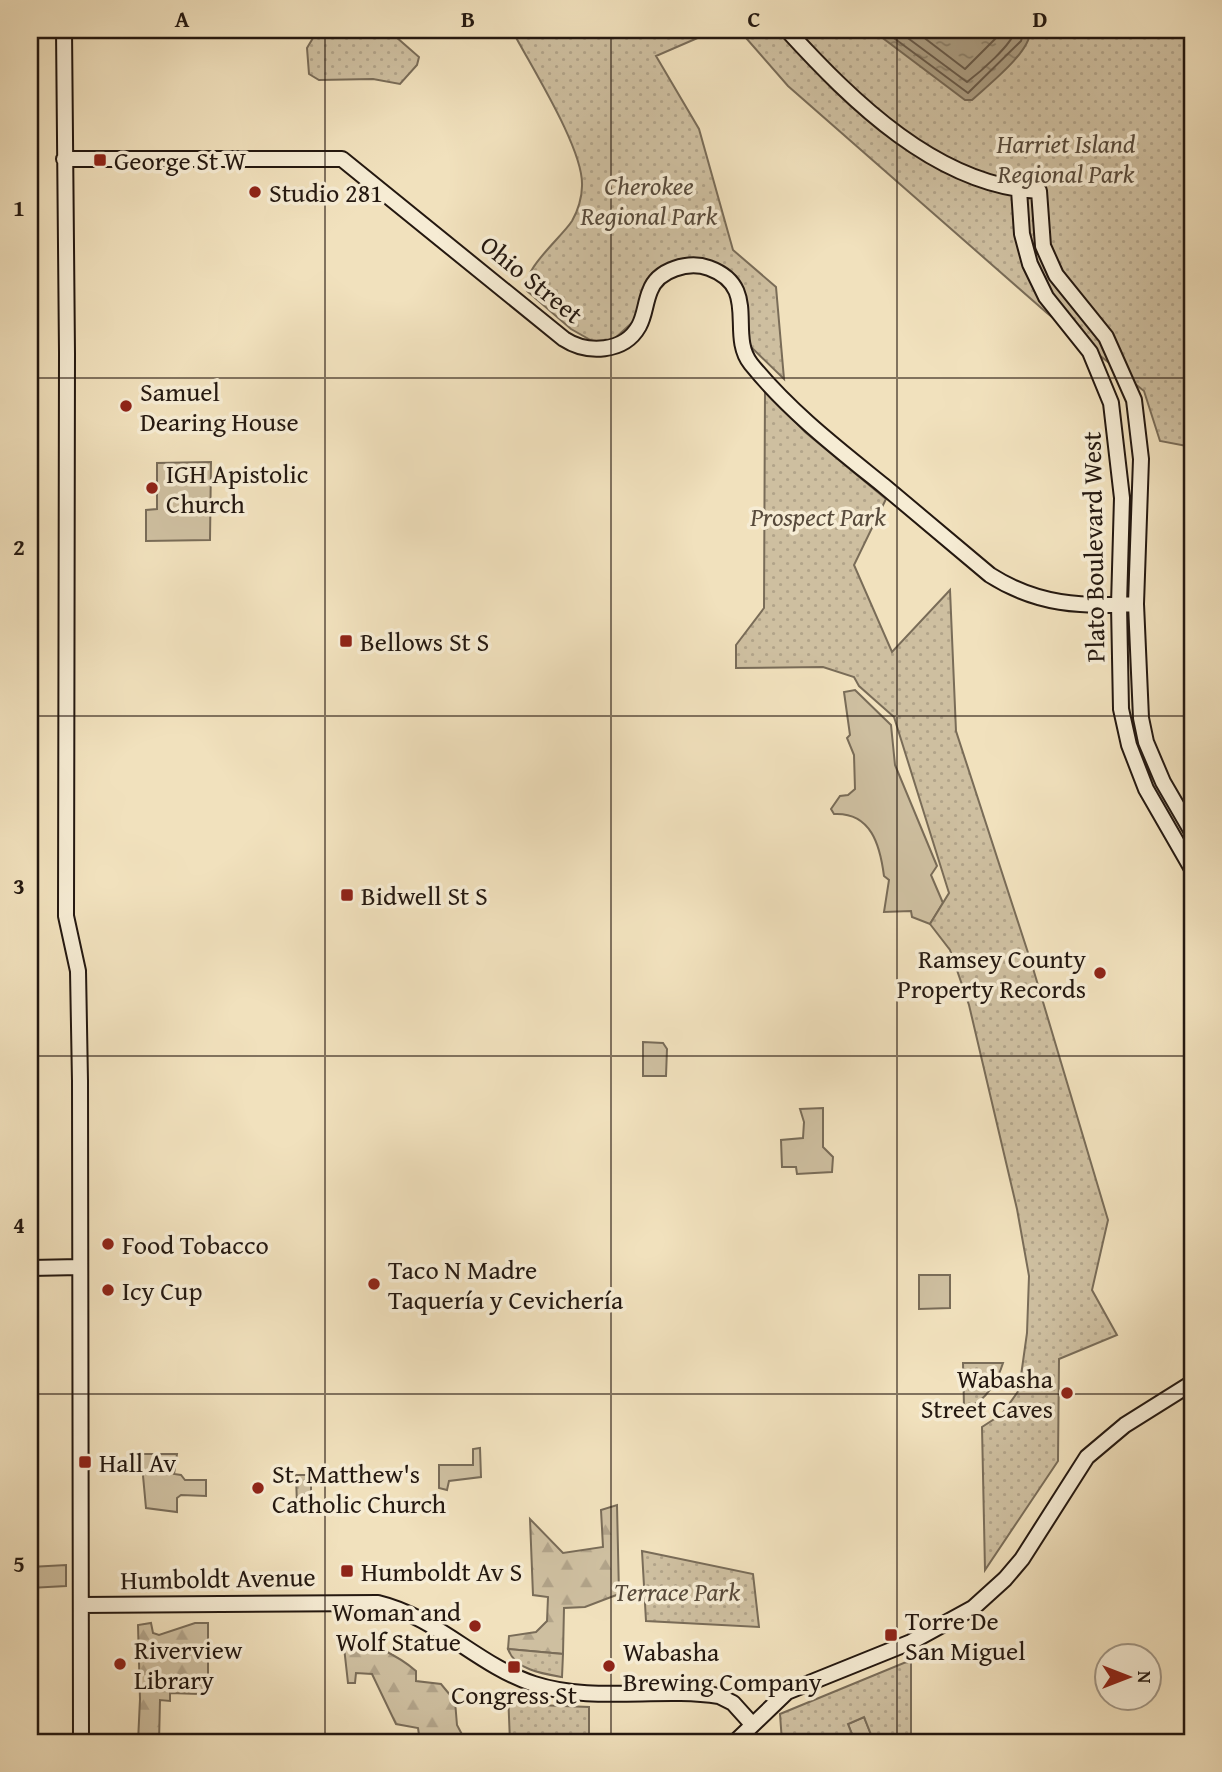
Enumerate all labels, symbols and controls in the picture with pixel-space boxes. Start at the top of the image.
text: A [175,2,190,35]
text: B [461,2,475,35]
text: C [747,2,761,35]
text: D [1033,2,1048,35]
park label: Harriet Island Regional Park [996,124,1135,193]
place label: George St W [114,141,246,180]
marker: George St W [92,152,108,168]
park label: Cherokee Regional Park [580,166,718,235]
place label: Studio 281 [269,173,383,212]
marker: Studio 281 [247,184,263,200]
text: 1 [13,191,25,224]
street label: Ohio Street [472,225,592,333]
place label: Samuel Dearing House [140,372,299,441]
marker: Samuel Dearing House [118,398,134,414]
street label: Plato Boulevard West [1071,431,1115,663]
place label: IGH Apistolic Church [166,454,308,523]
marker: IGH Apistolic Church [144,480,160,496]
park label: Prospect Park [749,497,886,536]
text: 2 [13,530,25,563]
place label: Bellows St S [360,622,489,661]
marker: Bellows St S [338,633,354,649]
text: 3 [13,869,25,902]
place label: Bidwell St S [361,876,488,915]
marker: Bidwell St S [339,887,355,903]
place label: Ramsey County Property Records [897,939,1086,1008]
marker: Ramsey County Property Records [1092,965,1108,981]
text: 4 [13,1208,25,1241]
place label: Food Tobacco [122,1225,269,1264]
marker: Food Tobacco [100,1236,116,1252]
place label: Taco N Madre Taquería y Cevichería [388,1250,624,1319]
place label: Icy Cup [122,1271,202,1310]
marker: Taco N Madre Taquería y Cevichería [366,1276,382,1292]
marker: Icy Cup [100,1282,116,1298]
place label: Wabasha Street Caves [921,1359,1054,1428]
marker: Wabasha Street Caves [1059,1385,1075,1401]
place label: Hall Av [99,1443,176,1482]
marker: Hall Av [77,1454,93,1470]
place label: St. Matthew's Catholic Church [272,1454,447,1523]
marker: St. Matthew's Catholic Church [250,1480,266,1496]
text: 5 [13,1547,25,1580]
place label: Humboldt Av S [361,1552,522,1591]
street label: Humboldt Avenue [120,1557,316,1599]
marker: Humboldt Av S [339,1563,355,1579]
park label: Terrace Park [614,1572,740,1611]
place label: Woman and Wolf Statue [332,1592,461,1661]
place label: Torre De San Miguel [905,1601,1025,1670]
marker: Woman and Wolf Statue [467,1618,483,1634]
marker: Torre De San Miguel [883,1627,899,1643]
place label: Riverview Library [134,1630,243,1699]
place label: Wabasha Brewing Company [623,1632,822,1701]
north arrow [1092,1642,1162,1712]
marker: Riverview Library [112,1656,128,1672]
marker: Wabasha Brewing Company [601,1658,617,1674]
marker: Congress St [506,1659,522,1675]
text: N [1131,1671,1159,1684]
place label: Congress St [451,1675,577,1714]

